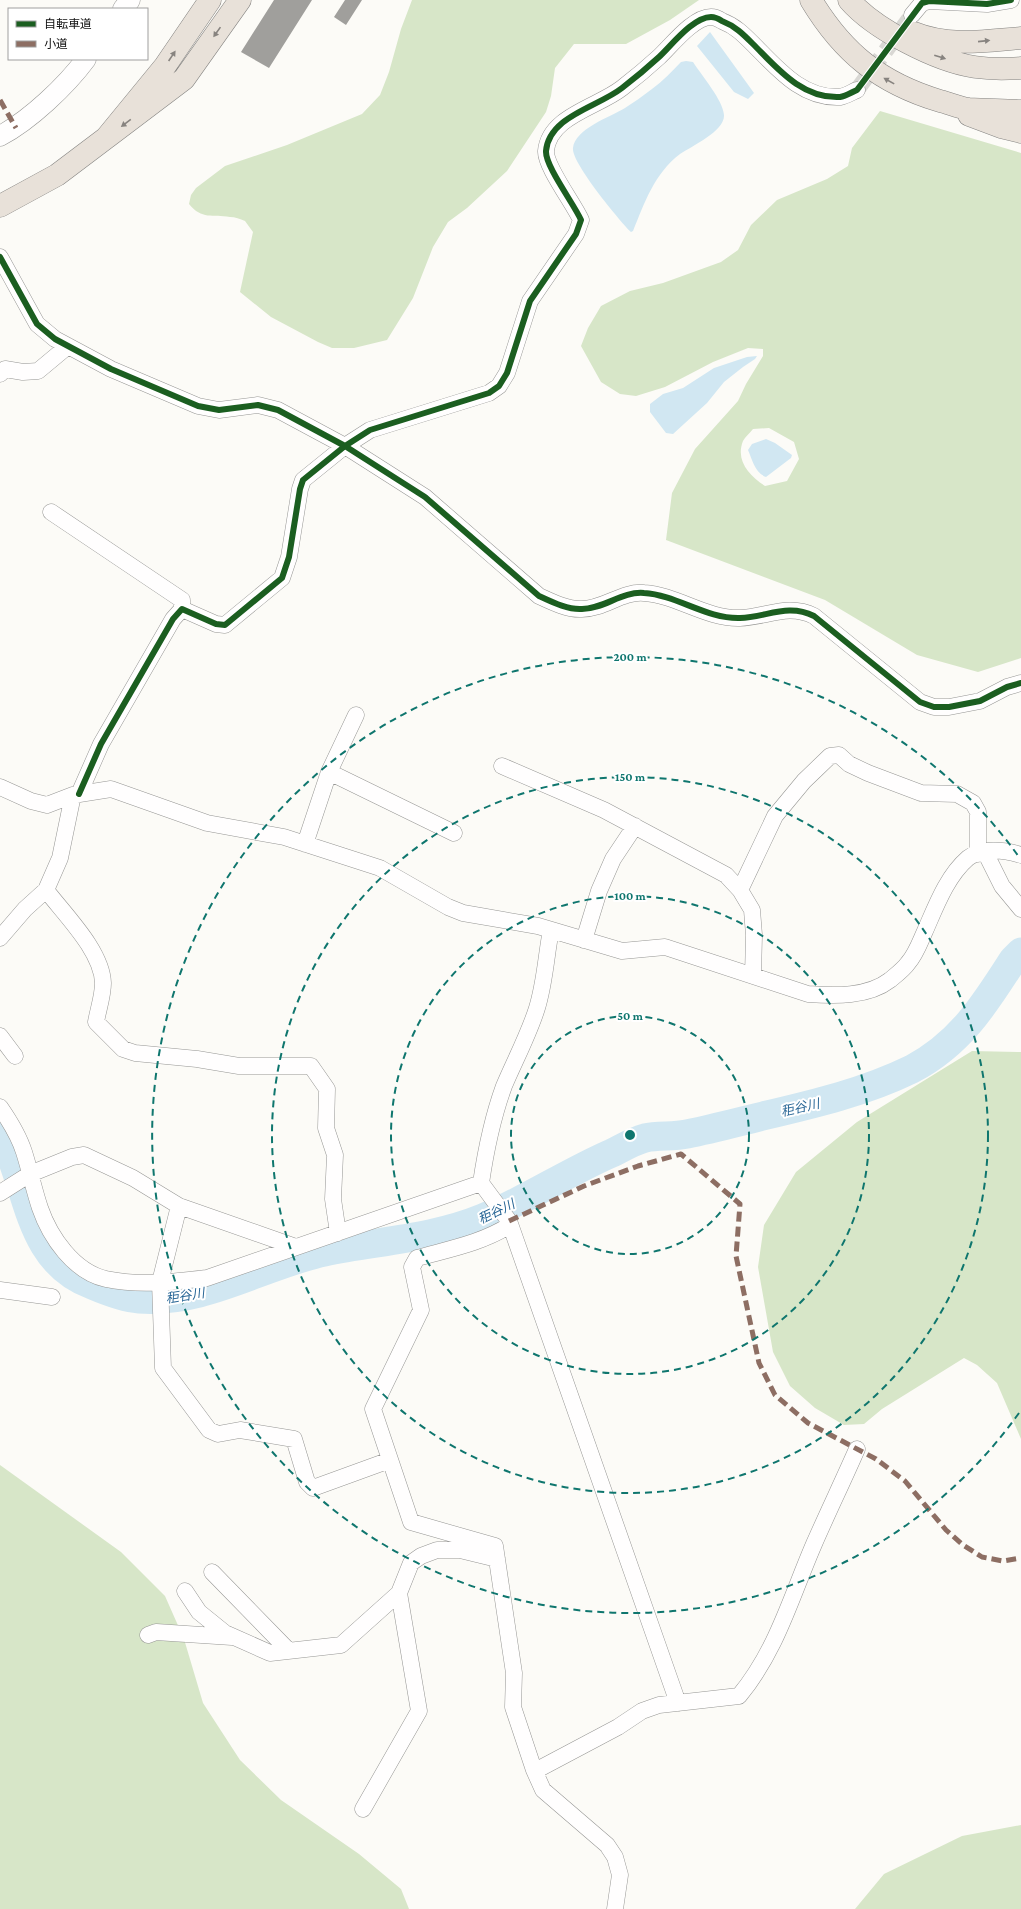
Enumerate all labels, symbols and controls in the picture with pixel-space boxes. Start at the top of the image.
legend [8,8,148,60]
text: 自転車道 [44,17,92,31]
one-way arrow [213,27,221,37]
text: 小道 [44,37,68,51]
one-way arrow [978,38,990,45]
one-way arrow [168,51,176,62]
one-way arrow [935,54,947,60]
one-way arrow [883,77,895,84]
one-way arrow [121,119,132,127]
text: 200 m [613,650,647,664]
text: 150 m [615,770,646,784]
text: 100 m [614,889,647,903]
text: 50 m [617,1009,644,1023]
water label: 秬谷川 [779,1095,823,1119]
centre of rings [623,1128,637,1142]
water label: 秬谷川 [475,1195,519,1227]
water label: 秬谷川 [165,1285,207,1306]

